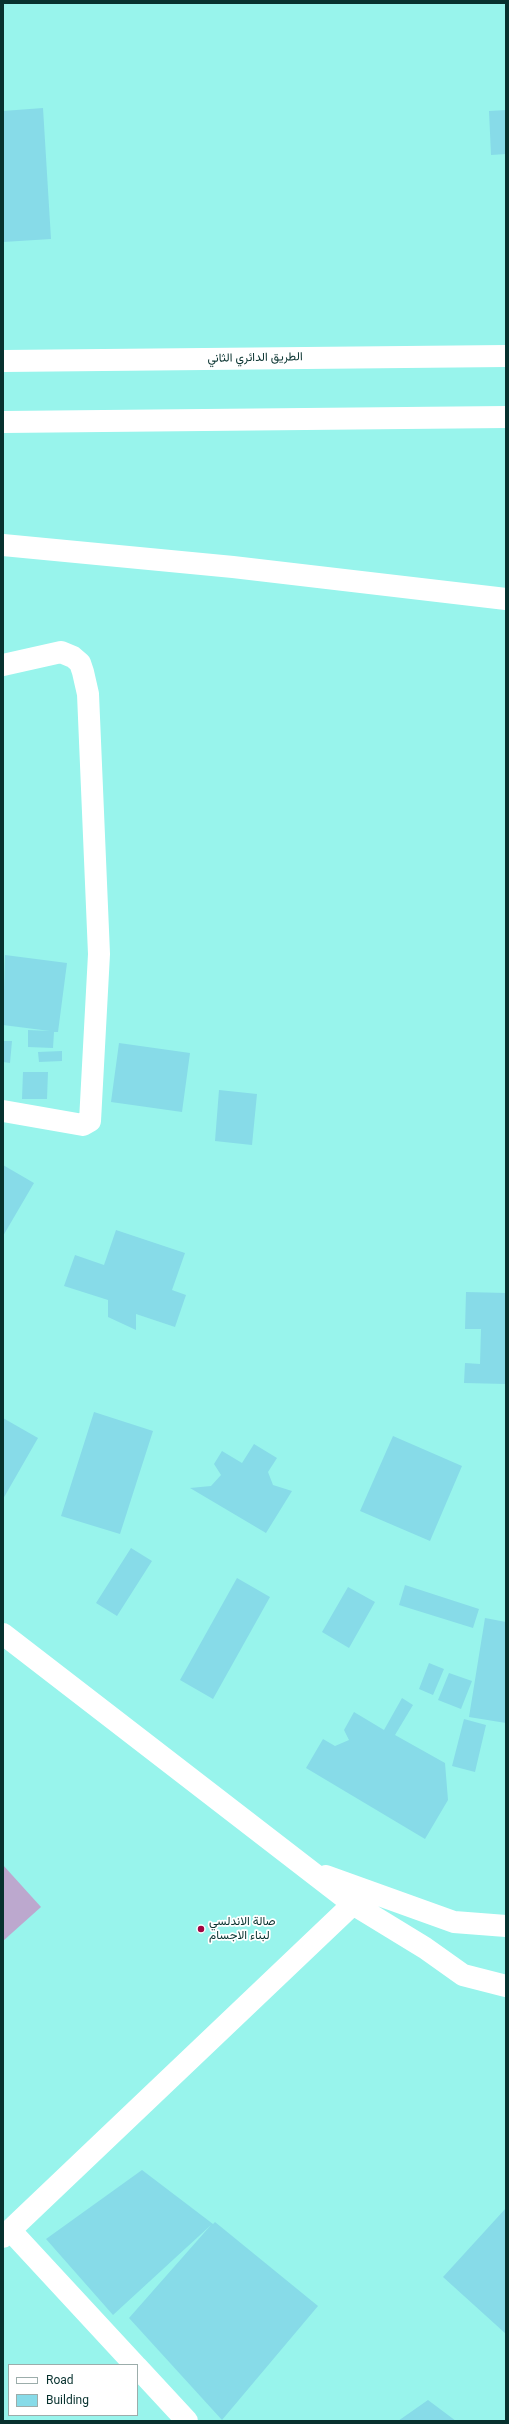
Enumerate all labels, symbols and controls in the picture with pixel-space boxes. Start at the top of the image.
street label: الطريق الدائري الثاني [207,350,303,366]
place label: صالة الاندلسي لبناء الاجسام [209,1915,276,1943]
marker: صالة الاندلسي لبناء الاجسام [196,1924,206,1934]
legend [8,2364,138,2416]
text: Road [46,2373,74,2387]
text: Building [46,2393,89,2407]

